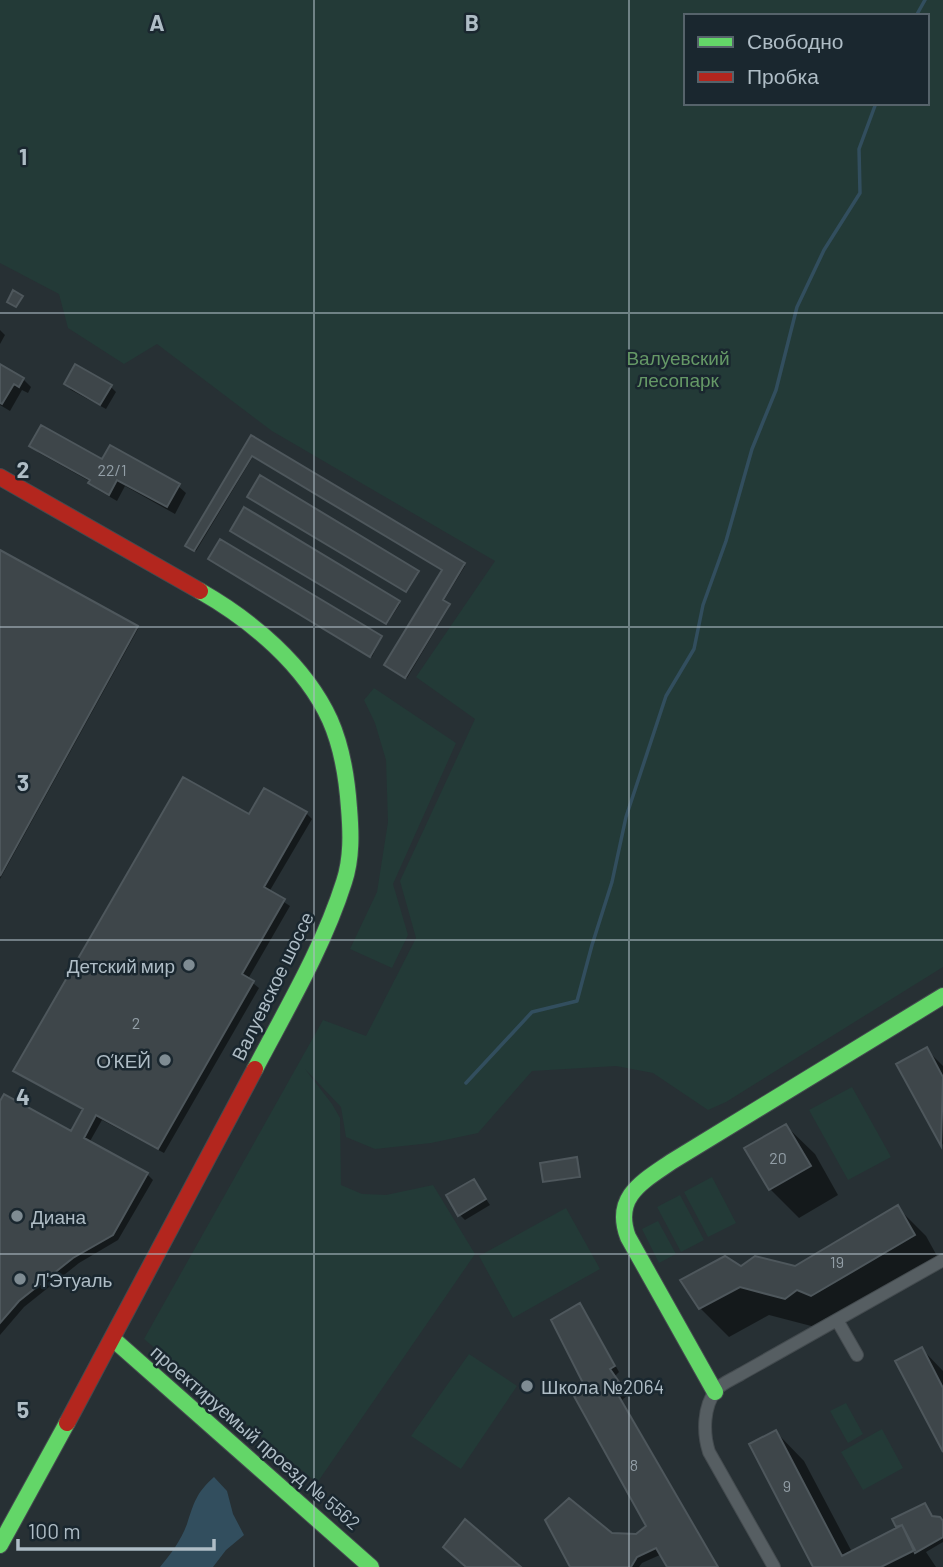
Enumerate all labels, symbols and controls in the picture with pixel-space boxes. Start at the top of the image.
text: A [149,8,165,36]
text: B [465,8,479,36]
legend [684,14,929,105]
text: Свободно [747,28,844,53]
text: Пробка [747,63,819,88]
text: 1 [19,142,27,170]
park label: Валуевский лесопарк [626,346,730,391]
text: 2 [17,455,29,483]
house number: 22/1 [97,460,127,479]
text: 3 [17,768,29,796]
street label: Валуевское шоссе [226,908,318,1064]
place label: Детский мир [67,954,175,977]
marker: Детский мир [181,957,197,973]
house number: 2 [132,1013,140,1032]
place label: О’КЕЙ [96,1049,151,1072]
marker: О’КЕЙ [157,1052,173,1068]
text: 4 [16,1082,30,1110]
house number: 20 [769,1148,787,1167]
place label: Диана [31,1205,87,1228]
marker: Диана [9,1208,25,1224]
house number: 19 [830,1252,844,1271]
place label: Л'Этуаль [34,1268,112,1291]
marker: Л'Этуаль [12,1271,28,1287]
street label: проектируемый проезд № 5562 [147,1340,365,1534]
place label: Школа №2064 [541,1375,664,1398]
marker: Школа №2064 [519,1378,535,1394]
text: 5 [17,1395,29,1423]
house number: 8 [630,1455,638,1474]
house number: 9 [783,1476,791,1495]
scale bar [18,1508,214,1552]
text: 100 m [28,1518,81,1543]

